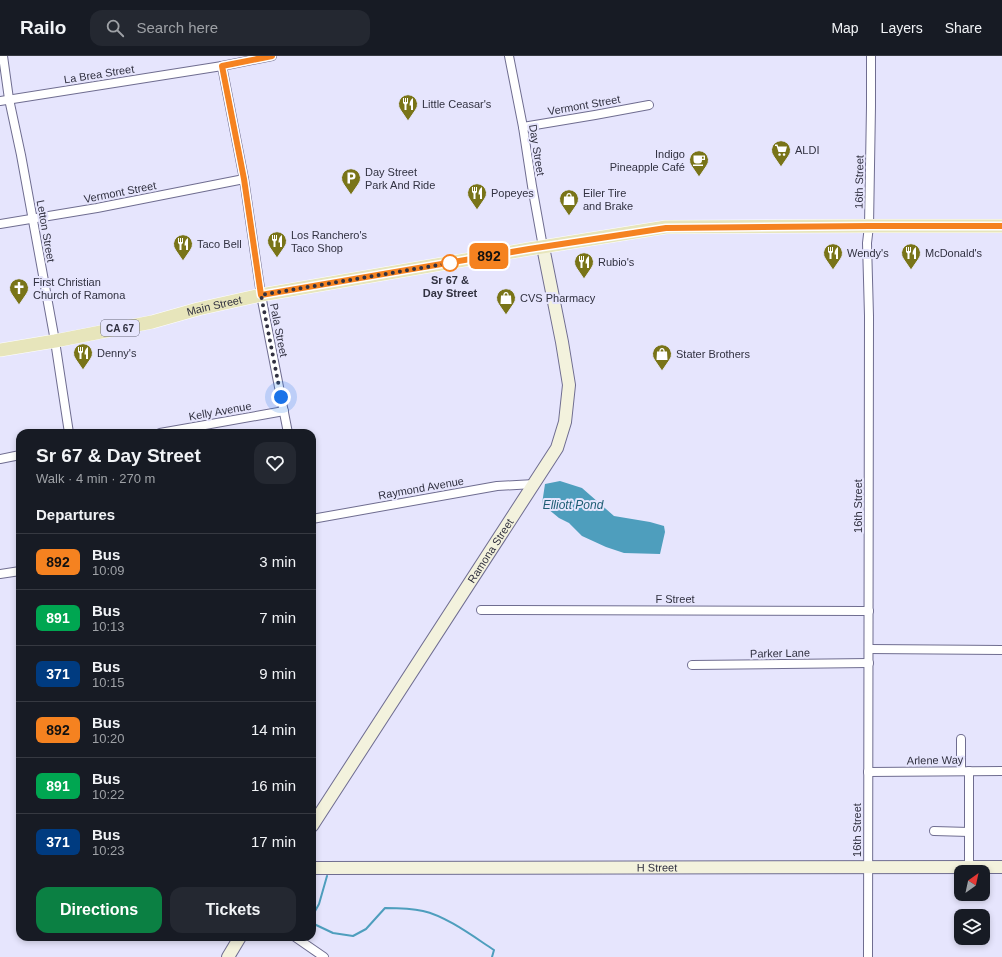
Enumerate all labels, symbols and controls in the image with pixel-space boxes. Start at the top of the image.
search box [90,10,370,46]
text: Railo [20,17,66,38]
icon: search [104,17,126,39]
text: Search here [136,19,218,36]
text: Map [831,20,859,36]
text: Layers [881,20,923,36]
text: Share [945,20,982,36]
street label: La Brea Street [63,63,135,85]
restaurant icon: Little Ceasar's [397,93,419,121]
street label: Vermont Street [547,93,621,117]
place label: Little Ceasar's [422,98,492,110]
street label: Day Street [527,123,547,177]
supermarket icon: ALDI [770,139,792,167]
place label: ALDI [795,144,819,156]
place label: Indigo Pineapple Café [610,148,685,173]
cafe icon: Indigo Pineapple Café [688,149,710,177]
street label: 16th Street [853,155,865,209]
place label: Day Street Park And Ride [365,166,435,191]
parking icon: Day Street Park And Ride [340,167,362,195]
street label: Vermont Street [83,179,157,205]
restaurant icon: Popeyes [466,182,488,210]
place label: Popeyes [491,187,534,199]
place label: Eiler Tire and Brake [583,187,633,212]
shop icon: Eiler Tire and Brake [558,188,580,216]
street label: Letton Street [35,199,57,263]
place label: Los Ranchero's Taco Shop [291,229,368,254]
restaurant icon: Los Ranchero's Taco Shop [266,230,288,258]
restaurant icon: Taco Bell [172,233,194,261]
place label: Taco Bell [197,238,242,250]
restaurant icon: Wendy's [822,242,844,270]
restaurant icon: McDonald's [900,242,922,270]
line badge: 892 [466,243,512,269]
place label: Wendy's [847,247,889,259]
place label: McDonald's [925,247,983,259]
text: 892 [477,248,501,264]
restaurant icon: Rubio's [573,251,595,279]
marker: Sr 67 & Day Street [441,254,459,272]
place label: Rubio's [598,256,635,268]
place label: Sr 67 & Day Street [423,274,478,299]
place label: First Christian Church of Ramona [33,276,126,301]
church icon: First Christian Church of Ramona [8,277,30,305]
shop icon: CVS Pharmacy [495,287,517,315]
place label: CVS Pharmacy [520,292,596,304]
street label: Main Street [185,293,243,318]
street label: Pala Street [268,302,290,358]
road number: CA 67 [101,320,139,336]
restaurant icon: Denny's [72,342,94,370]
shop icon: Stater Brothers [651,343,673,371]
place label: Denny's [97,347,137,359]
place label: Stater Brothers [676,348,750,360]
your location [271,387,291,407]
street label: Kelly Avenue [188,400,252,422]
button: heart [254,442,296,484]
text: Sr 67 & Day Street [36,445,201,466]
text: Walk · 4 min · 270 m [36,471,155,486]
street label: Raymond Avenue [377,475,465,501]
street label: 16th Street [852,479,864,533]
water label: Elliott Pond [543,498,604,512]
text: Departures [36,506,115,523]
street label: Ramona Street [465,516,516,585]
text: Bus [92,546,120,563]
text: 3 min [259,553,296,570]
text: 892 [46,554,70,570]
text: 10:09 [92,563,125,578]
street label: F Street [655,593,695,605]
text: Bus [92,602,120,619]
text: 7 min [259,609,296,626]
text: 891 [46,610,70,626]
text: 10:13 [92,619,125,634]
street label: Parker Lane [750,646,810,660]
text: Bus [92,658,120,675]
text: 9 min [259,665,296,682]
text: 371 [46,666,70,682]
text: 10:15 [92,675,125,690]
text: Bus [92,714,120,731]
text: 14 min [251,721,296,738]
text: 892 [46,722,70,738]
text: 10:20 [92,731,125,746]
street label: Arlene Way [907,753,964,766]
text: Bus [92,770,120,787]
text: 16 min [251,777,296,794]
text: 891 [46,778,70,794]
text: 10:22 [92,787,125,802]
street label: 16th Street [851,803,863,857]
text: Bus [92,826,120,843]
text: 17 min [251,833,296,850]
text: 371 [46,834,70,850]
text: 10:23 [92,843,125,858]
street label: H Street [637,861,677,874]
north arrow [954,865,990,901]
map controls [954,865,990,945]
button: Directions [36,887,162,933]
button: Tickets [170,887,296,933]
button: layers [954,909,990,945]

